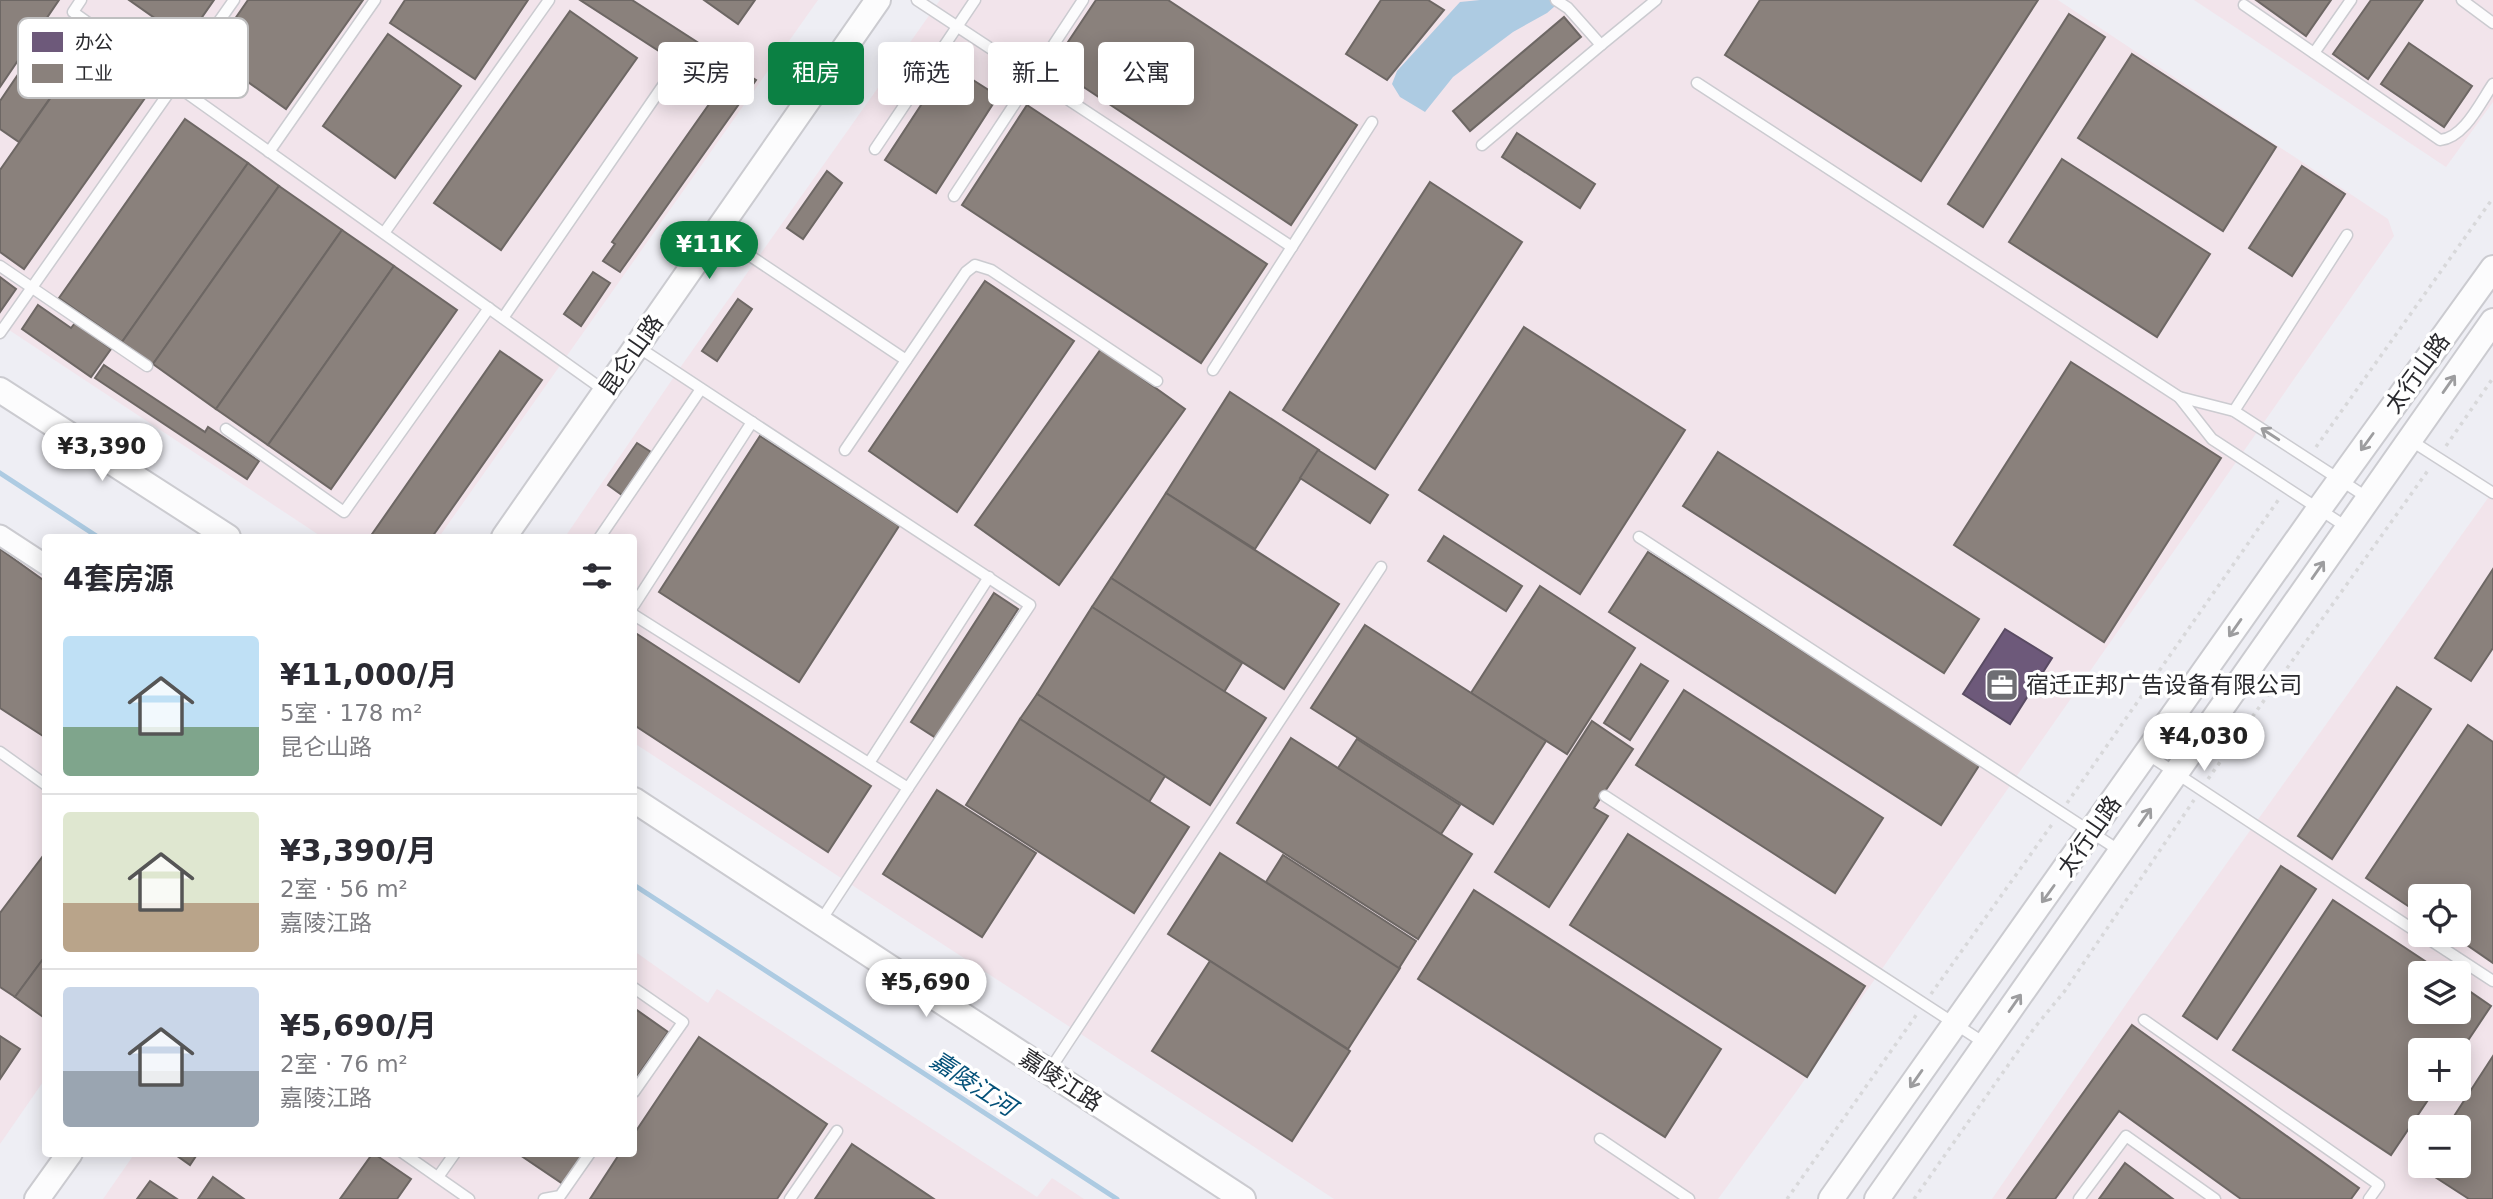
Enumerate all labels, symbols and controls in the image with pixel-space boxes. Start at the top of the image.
legend [18,18,248,98]
text: 办公 [75,31,113,53]
chip: 买房 [658,42,754,105]
chip: 租房 [768,42,864,105]
chip: 筛选 [878,42,974,105]
chip: 新上 [988,42,1084,105]
chip: 公寓 [1098,42,1194,105]
text: 工业 [75,62,113,84]
pin: ¥11K [668,222,750,281]
text: ¥11K [676,231,742,257]
street label: 昆仑山路 [594,310,668,400]
street label: 太行山路 [2379,328,2455,418]
one-way arrow [2442,375,2456,394]
pin: ¥3,390 [45,424,159,483]
one-way arrow [2261,427,2281,441]
one-way arrow [2360,432,2374,451]
text: ¥3,390 [58,433,146,459]
icon: filters [578,557,616,595]
text: 4套房源 [63,561,174,596]
one-way arrow [2311,561,2325,580]
one-way arrow [2228,618,2243,637]
text: ¥11,000/月 [280,657,458,692]
icon: home [119,664,203,748]
office icon: 宿迁正邦广告设备有限公司 [1983,666,2021,704]
place label: 宿迁正邦广告设备有限公司 [2026,672,2302,698]
text: 5室 · 178 m² [280,700,422,726]
pin: ¥4,030 [2147,714,2261,773]
text: ¥4,030 [2160,723,2248,749]
text: 昆仑山路 [280,734,372,760]
street label: 太行山路 [2052,791,2126,881]
one-way arrow [2138,808,2152,827]
text: ¥3,390/月 [280,833,437,868]
icon: home [119,840,203,924]
text: 2室 · 56 m² [280,876,408,902]
one-way arrow [2041,884,2055,903]
map controls [2408,884,2471,1178]
button: locate [2408,884,2471,947]
text: 嘉陵江路 [280,910,372,936]
pin: ¥5,690 [869,960,983,1019]
button: layers [2408,961,2471,1024]
text: ¥5,690 [882,969,970,995]
one-way arrow [2008,994,2022,1013]
text: ¥5,690/月 [280,1008,437,1043]
icon: home [119,1015,203,1099]
button: + [2408,1038,2471,1101]
street label: 嘉陵江路 [1015,1044,1107,1116]
water label: 嘉陵江河 [925,1046,1024,1124]
text: 2室 · 76 m² [280,1051,408,1077]
one-way arrow [1909,1069,1923,1088]
text: 嘉陵江路 [280,1085,372,1111]
button: − [2408,1115,2471,1178]

